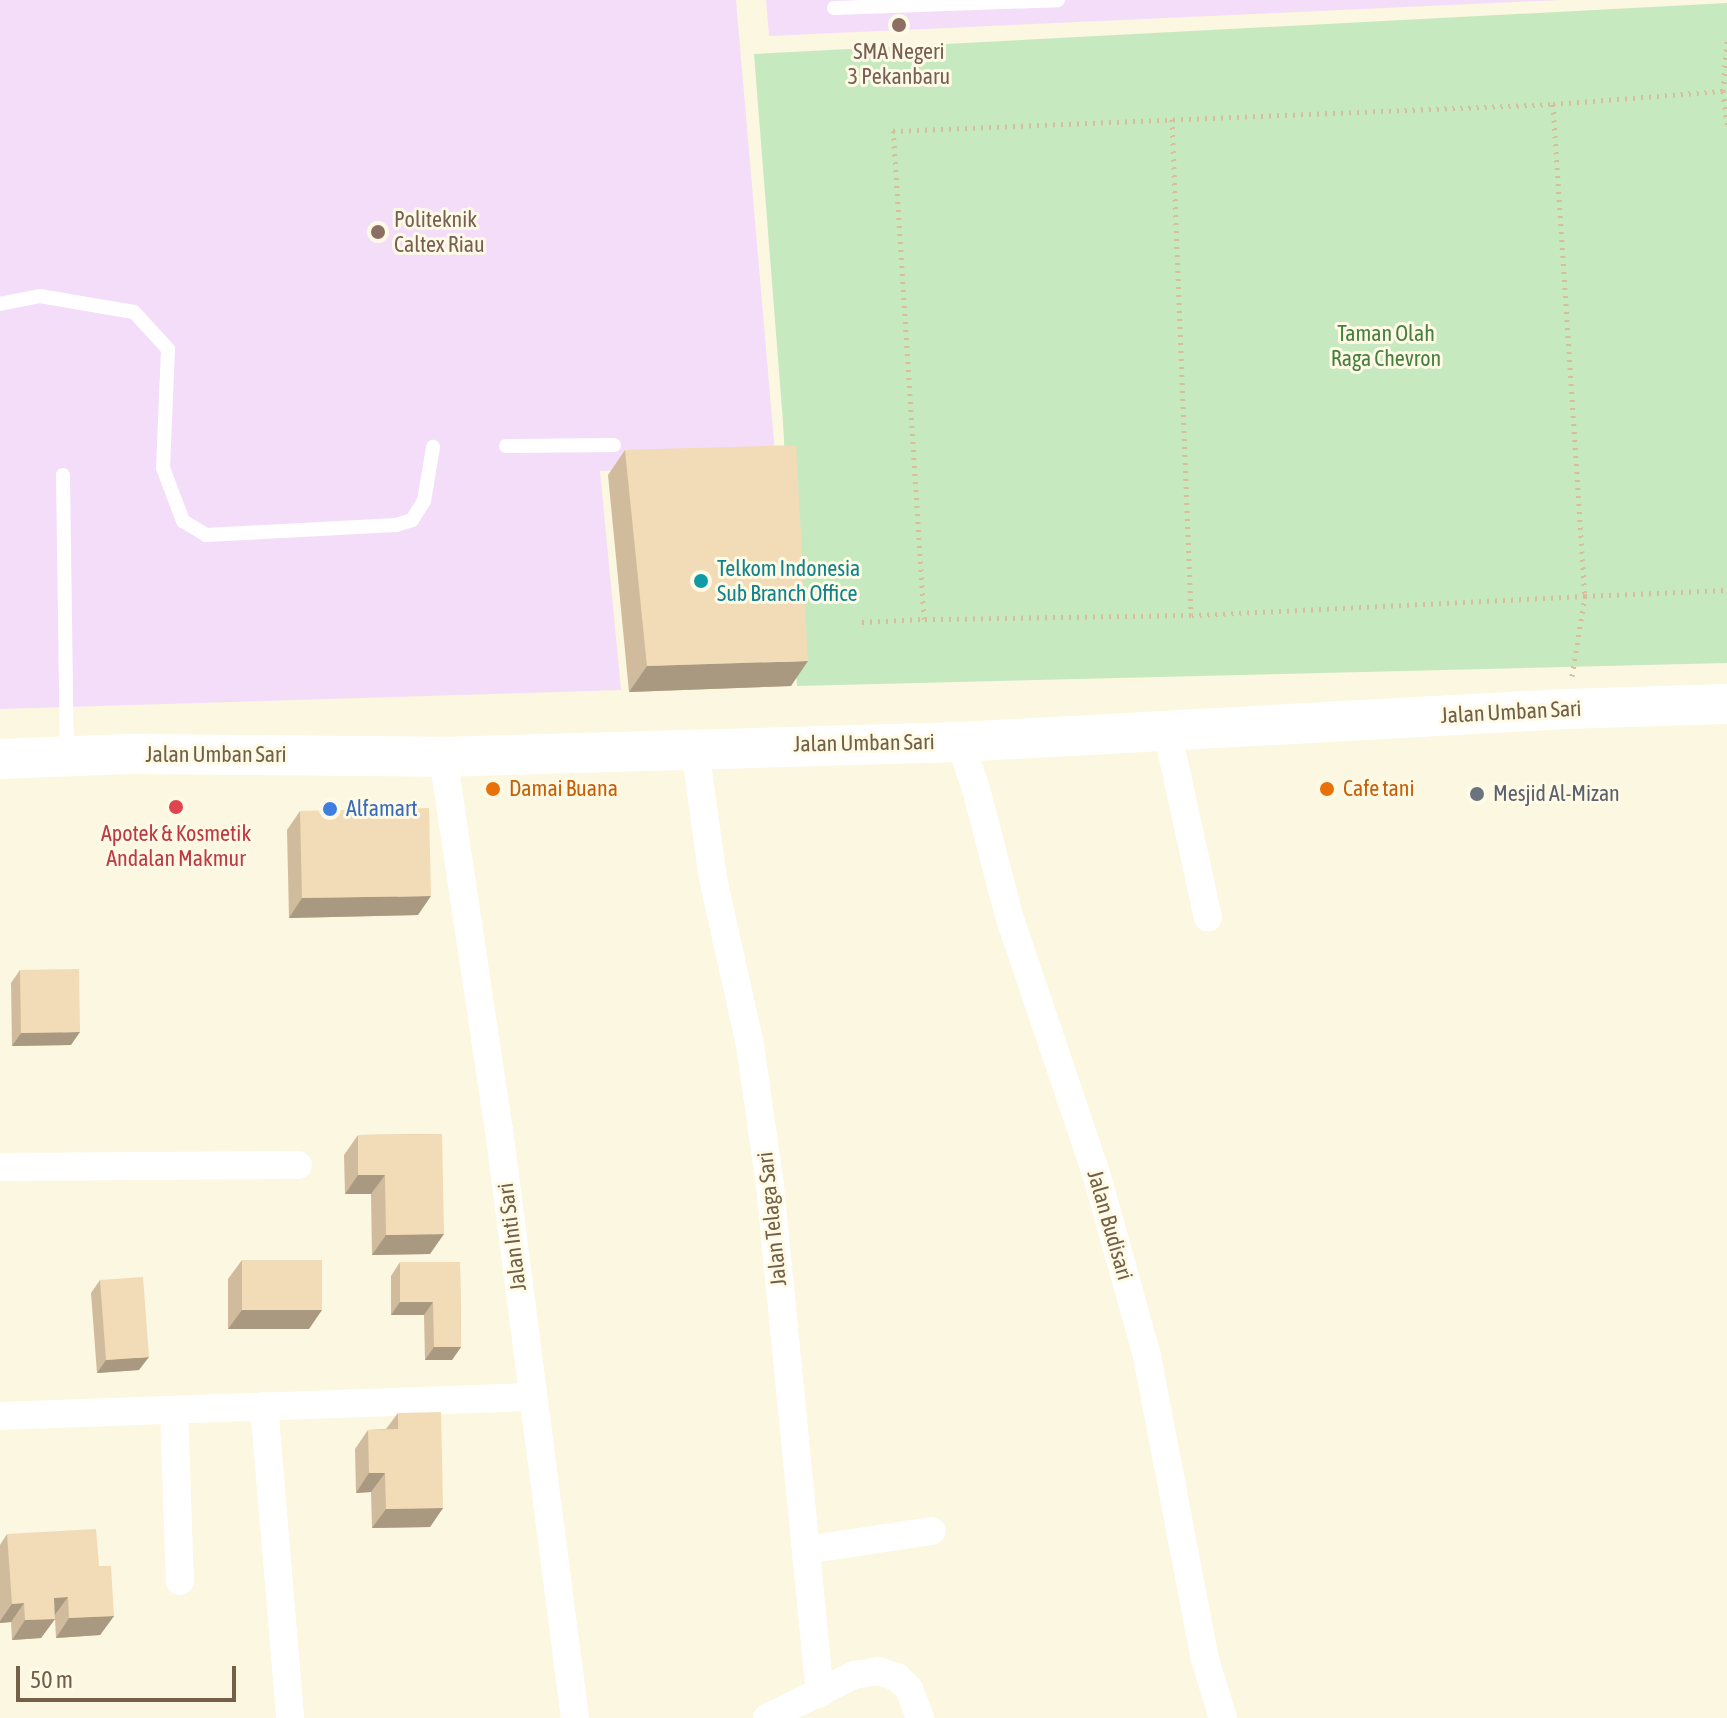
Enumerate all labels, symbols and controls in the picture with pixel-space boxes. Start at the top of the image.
marker: SMA Negeri 3 Pekanbaru [890,16,908,34]
place label: SMA Negeri 3 Pekanbaru [848,38,950,90]
place label: Politeknik Caltex Riau [394,206,485,258]
marker: Politeknik Caltex Riau [369,223,387,241]
park label: Taman Olah Raga Chevron [1331,320,1441,372]
place label: Telkom Indonesia Sub Branch Office [717,555,860,606]
marker: Telkom Indonesia Sub Branch Office [692,572,710,590]
street label: Jalan Umban Sari [1440,695,1582,729]
street label: Jalan Umban Sari [793,729,935,757]
street label: Jalan Umban Sari [145,742,287,768]
place label: Damai Buana [509,776,618,802]
place label: Cafe tani [1343,776,1414,802]
marker: Damai Buana [484,780,502,798]
marker: Cafe tani [1318,780,1336,798]
place label: Mesjid Al-Mizan [1493,781,1620,807]
marker: Mesjid Al-Mizan [1468,785,1486,803]
place label: Alfamart [346,796,418,822]
marker: Apotek & Kosmetik Andalan Makmur [167,798,185,816]
marker: Alfamart [321,800,339,818]
place label: Apotek & Kosmetik Andalan Makmur [101,820,251,872]
street label: Jalan Telaga Sari [752,1151,792,1287]
street label: Jalan Budisari [1082,1167,1138,1283]
street label: Jalan Inti Sari [492,1181,532,1293]
scale bar [20,1650,240,1700]
text: 50 m [30,1666,73,1693]

